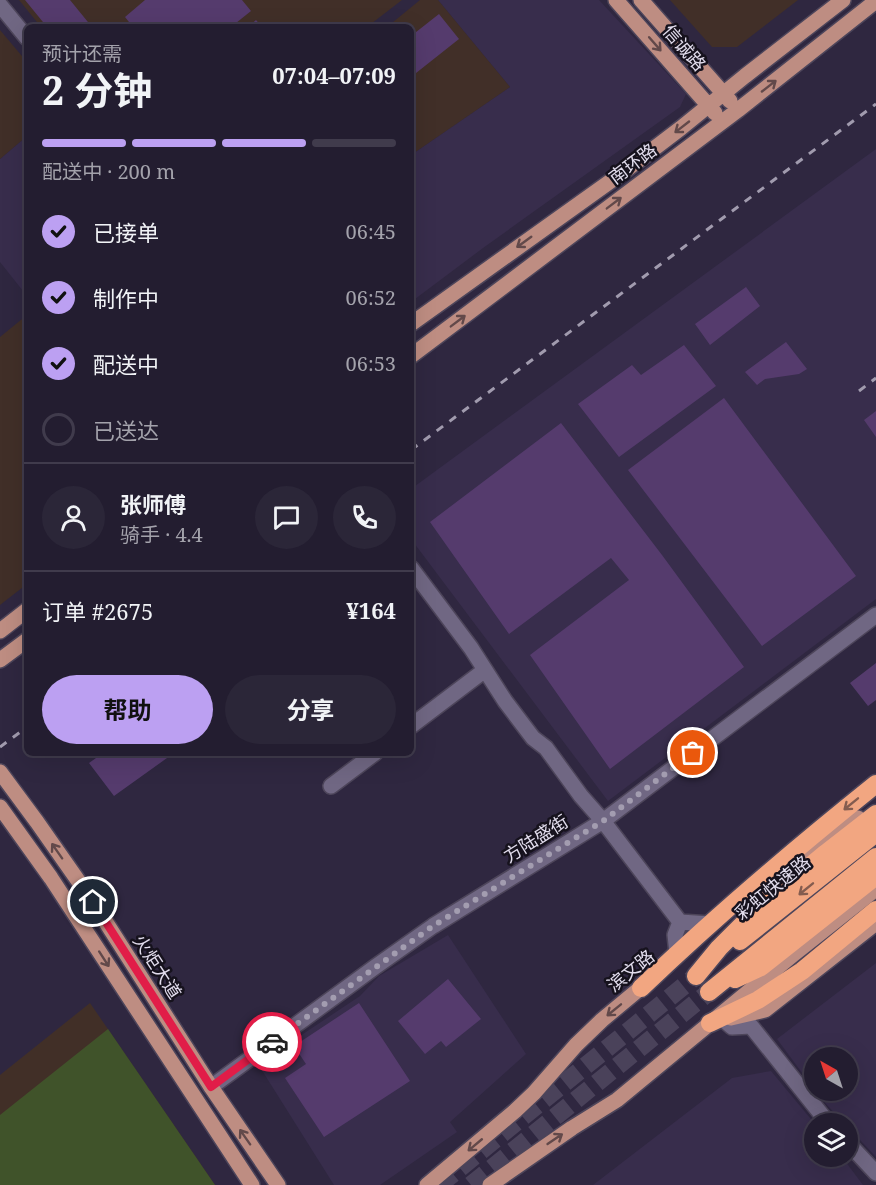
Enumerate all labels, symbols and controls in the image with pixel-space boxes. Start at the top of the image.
street label: 信诚路 [658,19,712,76]
one-way arrow [648,36,662,51]
text: 预计还需 [42,40,122,67]
text: 07:04–07:09 [272,60,396,90]
text: 2 分钟 [42,63,152,116]
one-way arrow [761,79,777,92]
one-way arrow [674,121,690,134]
street label: 南环路 [604,137,661,189]
text: 配送中 · 200 m [42,158,175,185]
one-way arrow [605,197,621,210]
icon: check [42,215,75,248]
text: 已接单 [93,217,159,247]
text: 06:45 [346,218,396,245]
one-way arrow [517,236,533,248]
icon: check [42,281,75,314]
text: 制作中 [93,283,159,313]
text: 06:52 [346,284,396,311]
one-way arrow [449,314,465,327]
icon: check [42,347,75,380]
text: 配送中 [93,349,159,379]
text: 06:53 [346,350,396,377]
text: 已送达 [93,415,159,445]
button: person [42,486,105,549]
button: chat [255,486,318,549]
button: phone [333,486,396,549]
text: 张师傅 [120,489,186,519]
text: 骑手 · 4.4 [120,521,203,548]
text: ¥164 [346,595,396,625]
text: 订单 #2675 [42,596,153,626]
button: 帮助 [42,675,213,744]
button: 分享 [225,675,396,744]
pin [667,727,718,778]
icon: bag [676,736,709,769]
one-way arrow [844,797,859,811]
street label: 方陆盛街 [499,809,572,867]
one-way arrow [51,843,63,860]
street label: 彩虹快速路 [730,850,815,925]
pin [67,876,118,927]
one-way arrow [798,882,814,895]
icon: home [76,885,109,918]
street label: 火炬大道 [128,930,188,1003]
street label: 滨文路 [602,944,659,997]
one-way arrow [98,950,111,967]
one-way arrow [606,1003,622,1016]
courier [242,1012,302,1072]
icon: car [256,1026,289,1059]
north arrow [804,1047,858,1101]
map controls [804,1047,858,1167]
button: layers [804,1113,858,1167]
one-way arrow [239,1129,251,1145]
one-way arrow [546,1133,563,1145]
one-way arrow [467,1139,483,1152]

